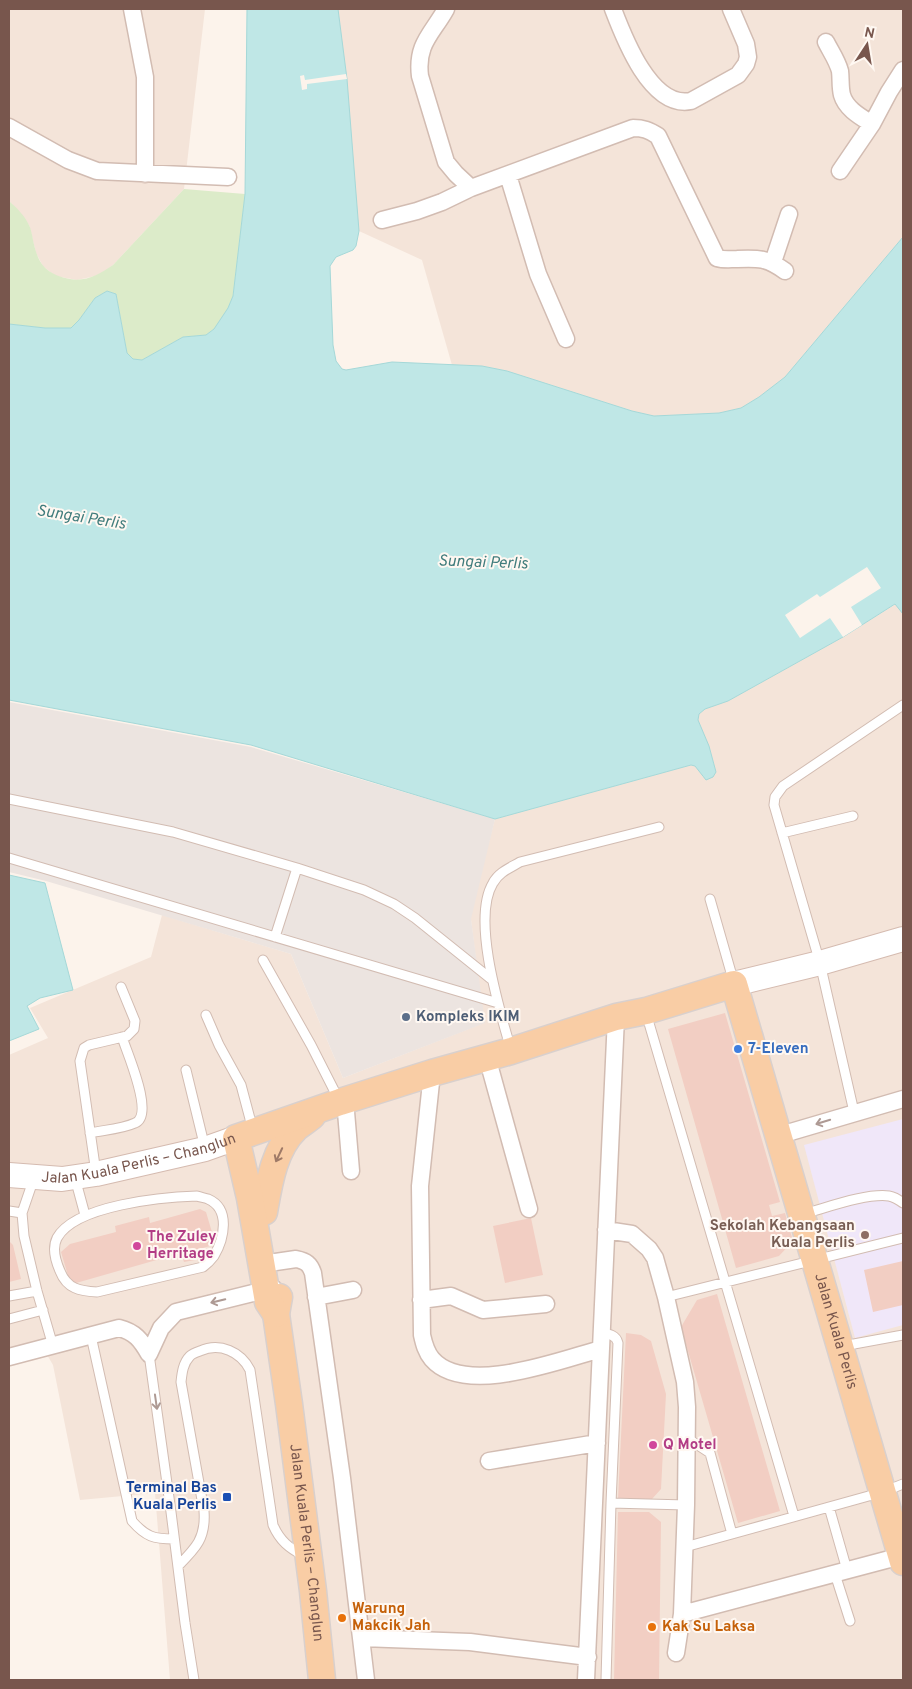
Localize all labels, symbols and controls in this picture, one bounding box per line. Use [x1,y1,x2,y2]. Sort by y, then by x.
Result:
north arrow [842,20,892,70]
text: N [863,24,876,43]
water label: Sungai Perlis [35,501,128,535]
water label: Sungai Perlis [438,551,529,575]
place label: Kompleks IKIM [416,1008,520,1027]
marker: Kompleks IKIM [400,1011,412,1023]
place label: 7-Eleven [748,1040,809,1059]
marker: 7-Eleven [732,1043,744,1055]
one-way arrow [815,1117,831,1127]
street label: Jalan Kuala Perlis – Changlun [41,1129,239,1189]
one-way arrow [274,1147,283,1162]
place label: Sekolah Kebangsaan Kuala Perlis [710,1217,855,1253]
place label: The Zuley Herritage [147,1228,217,1264]
marker: Sekolah Kebangsaan Kuala Perlis [859,1229,871,1241]
marker: The Zuley Herritage [131,1240,143,1252]
street label: Jalan Kuala Perlis [810,1271,862,1392]
one-way arrow [211,1297,227,1306]
one-way arrow [151,1394,161,1410]
place label: Q Motel [663,1436,717,1455]
marker: Q Motel [647,1439,659,1451]
street label: Jalan Kuala Perlis – Changlun [285,1443,328,1643]
place label: Terminal Bas Kuala Perlis [126,1479,217,1515]
marker: Terminal Bas Kuala Perlis [221,1491,233,1503]
place label: Warung Makcik Jah [352,1600,431,1636]
marker: Warung Makcik Jah [336,1612,348,1624]
place label: Kak Su Laksa [662,1618,755,1637]
marker: Kak Su Laksa [646,1621,658,1633]

